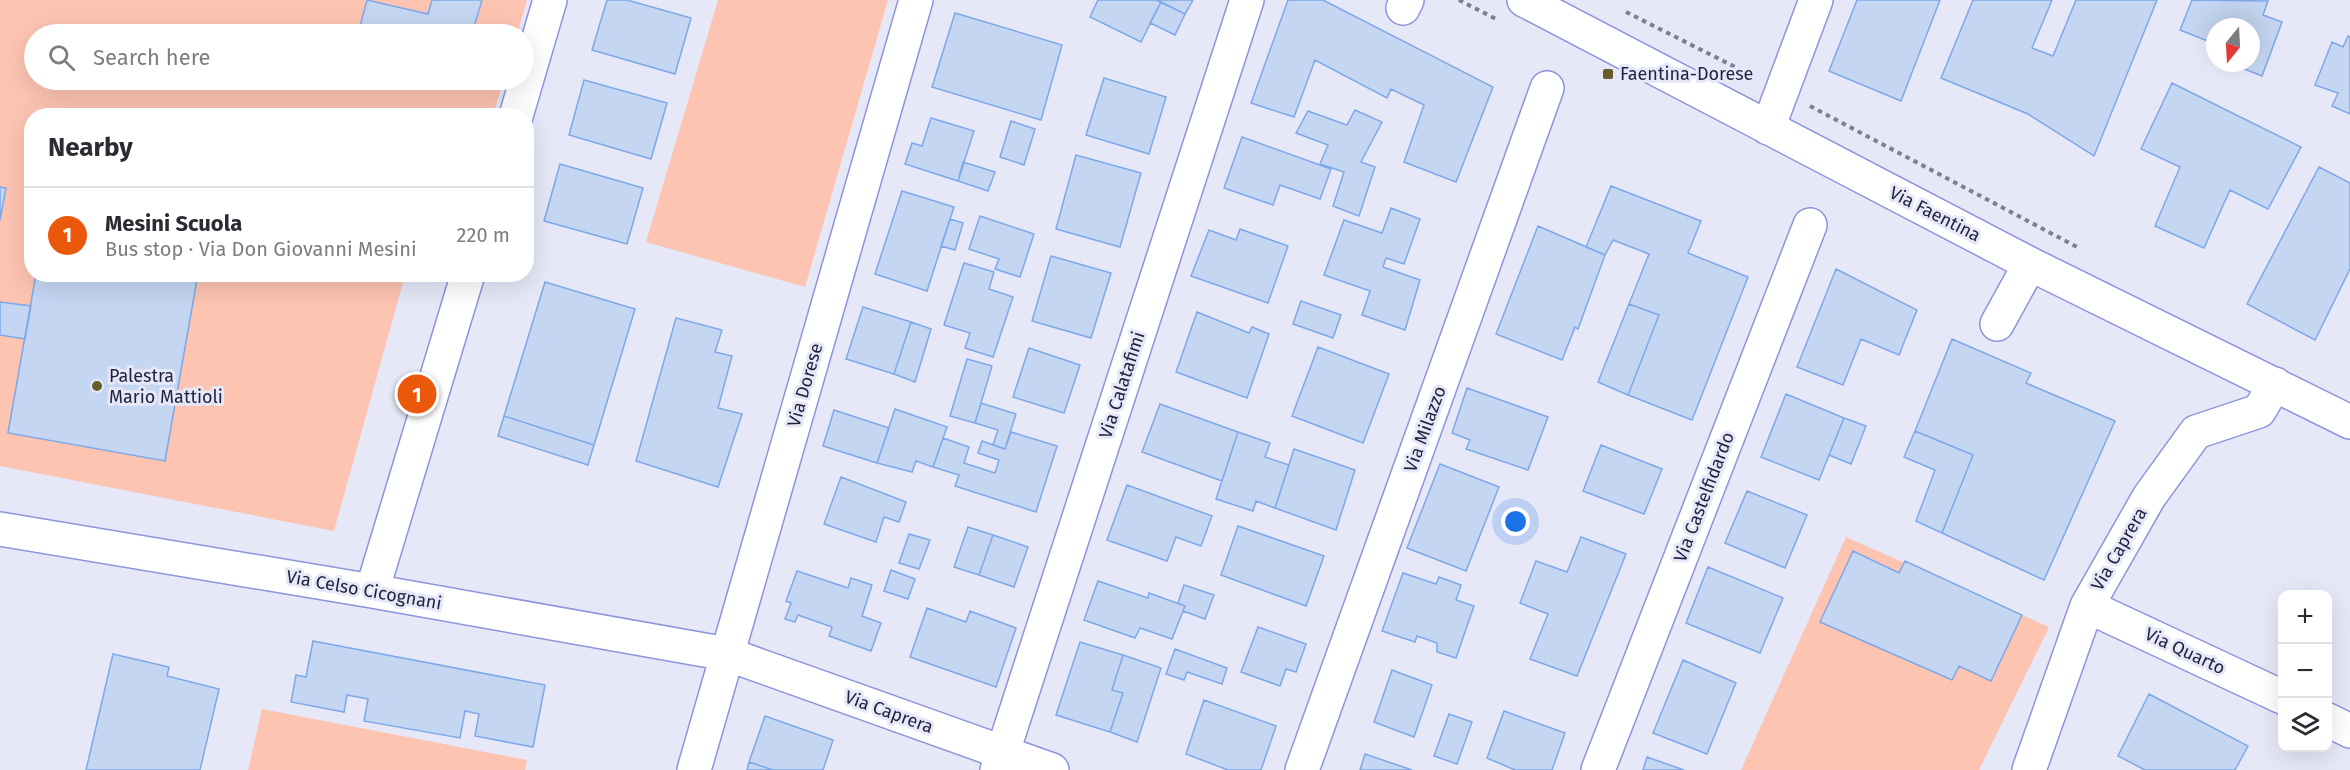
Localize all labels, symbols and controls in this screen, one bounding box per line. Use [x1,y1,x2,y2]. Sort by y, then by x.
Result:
north arrow [2206,18,2260,72]
search box [24,24,534,90]
icon: search [45,41,78,74]
text: Search here [93,44,211,71]
place label: Faentina-Dorese [1620,63,1753,85]
marker: Faentina-Dorese [1601,67,1615,81]
text: Nearby [48,132,133,163]
street label: Via Faentina [1886,182,1984,246]
text: Mesini Scuola [105,210,242,237]
text: 1 [63,223,72,247]
text: 220 m [457,223,510,247]
text: Bus stop · Via Don Giovanni Mesini [105,237,417,261]
street label: Via Calatafimi [1094,329,1150,441]
street label: Via Dorese [783,341,827,429]
place label: Palestra Mario Mattioli [109,365,223,408]
pin: 1 [398,372,436,416]
marker: Palestra Mario Mattioli [90,379,104,393]
street label: Via Milazzo [1399,383,1451,475]
street label: Via Castelfidardo [1669,429,1739,565]
street label: Via Caprera [2086,504,2152,594]
your location [1501,507,1530,536]
street label: Via Celso Cicognani [285,566,443,614]
map controls [2278,590,2332,752]
button: + [2278,590,2332,644]
street label: Via Quarto [2141,623,2229,679]
button: − [2278,644,2332,698]
street label: Via Caprera [842,686,936,738]
button: layers [2278,698,2332,752]

